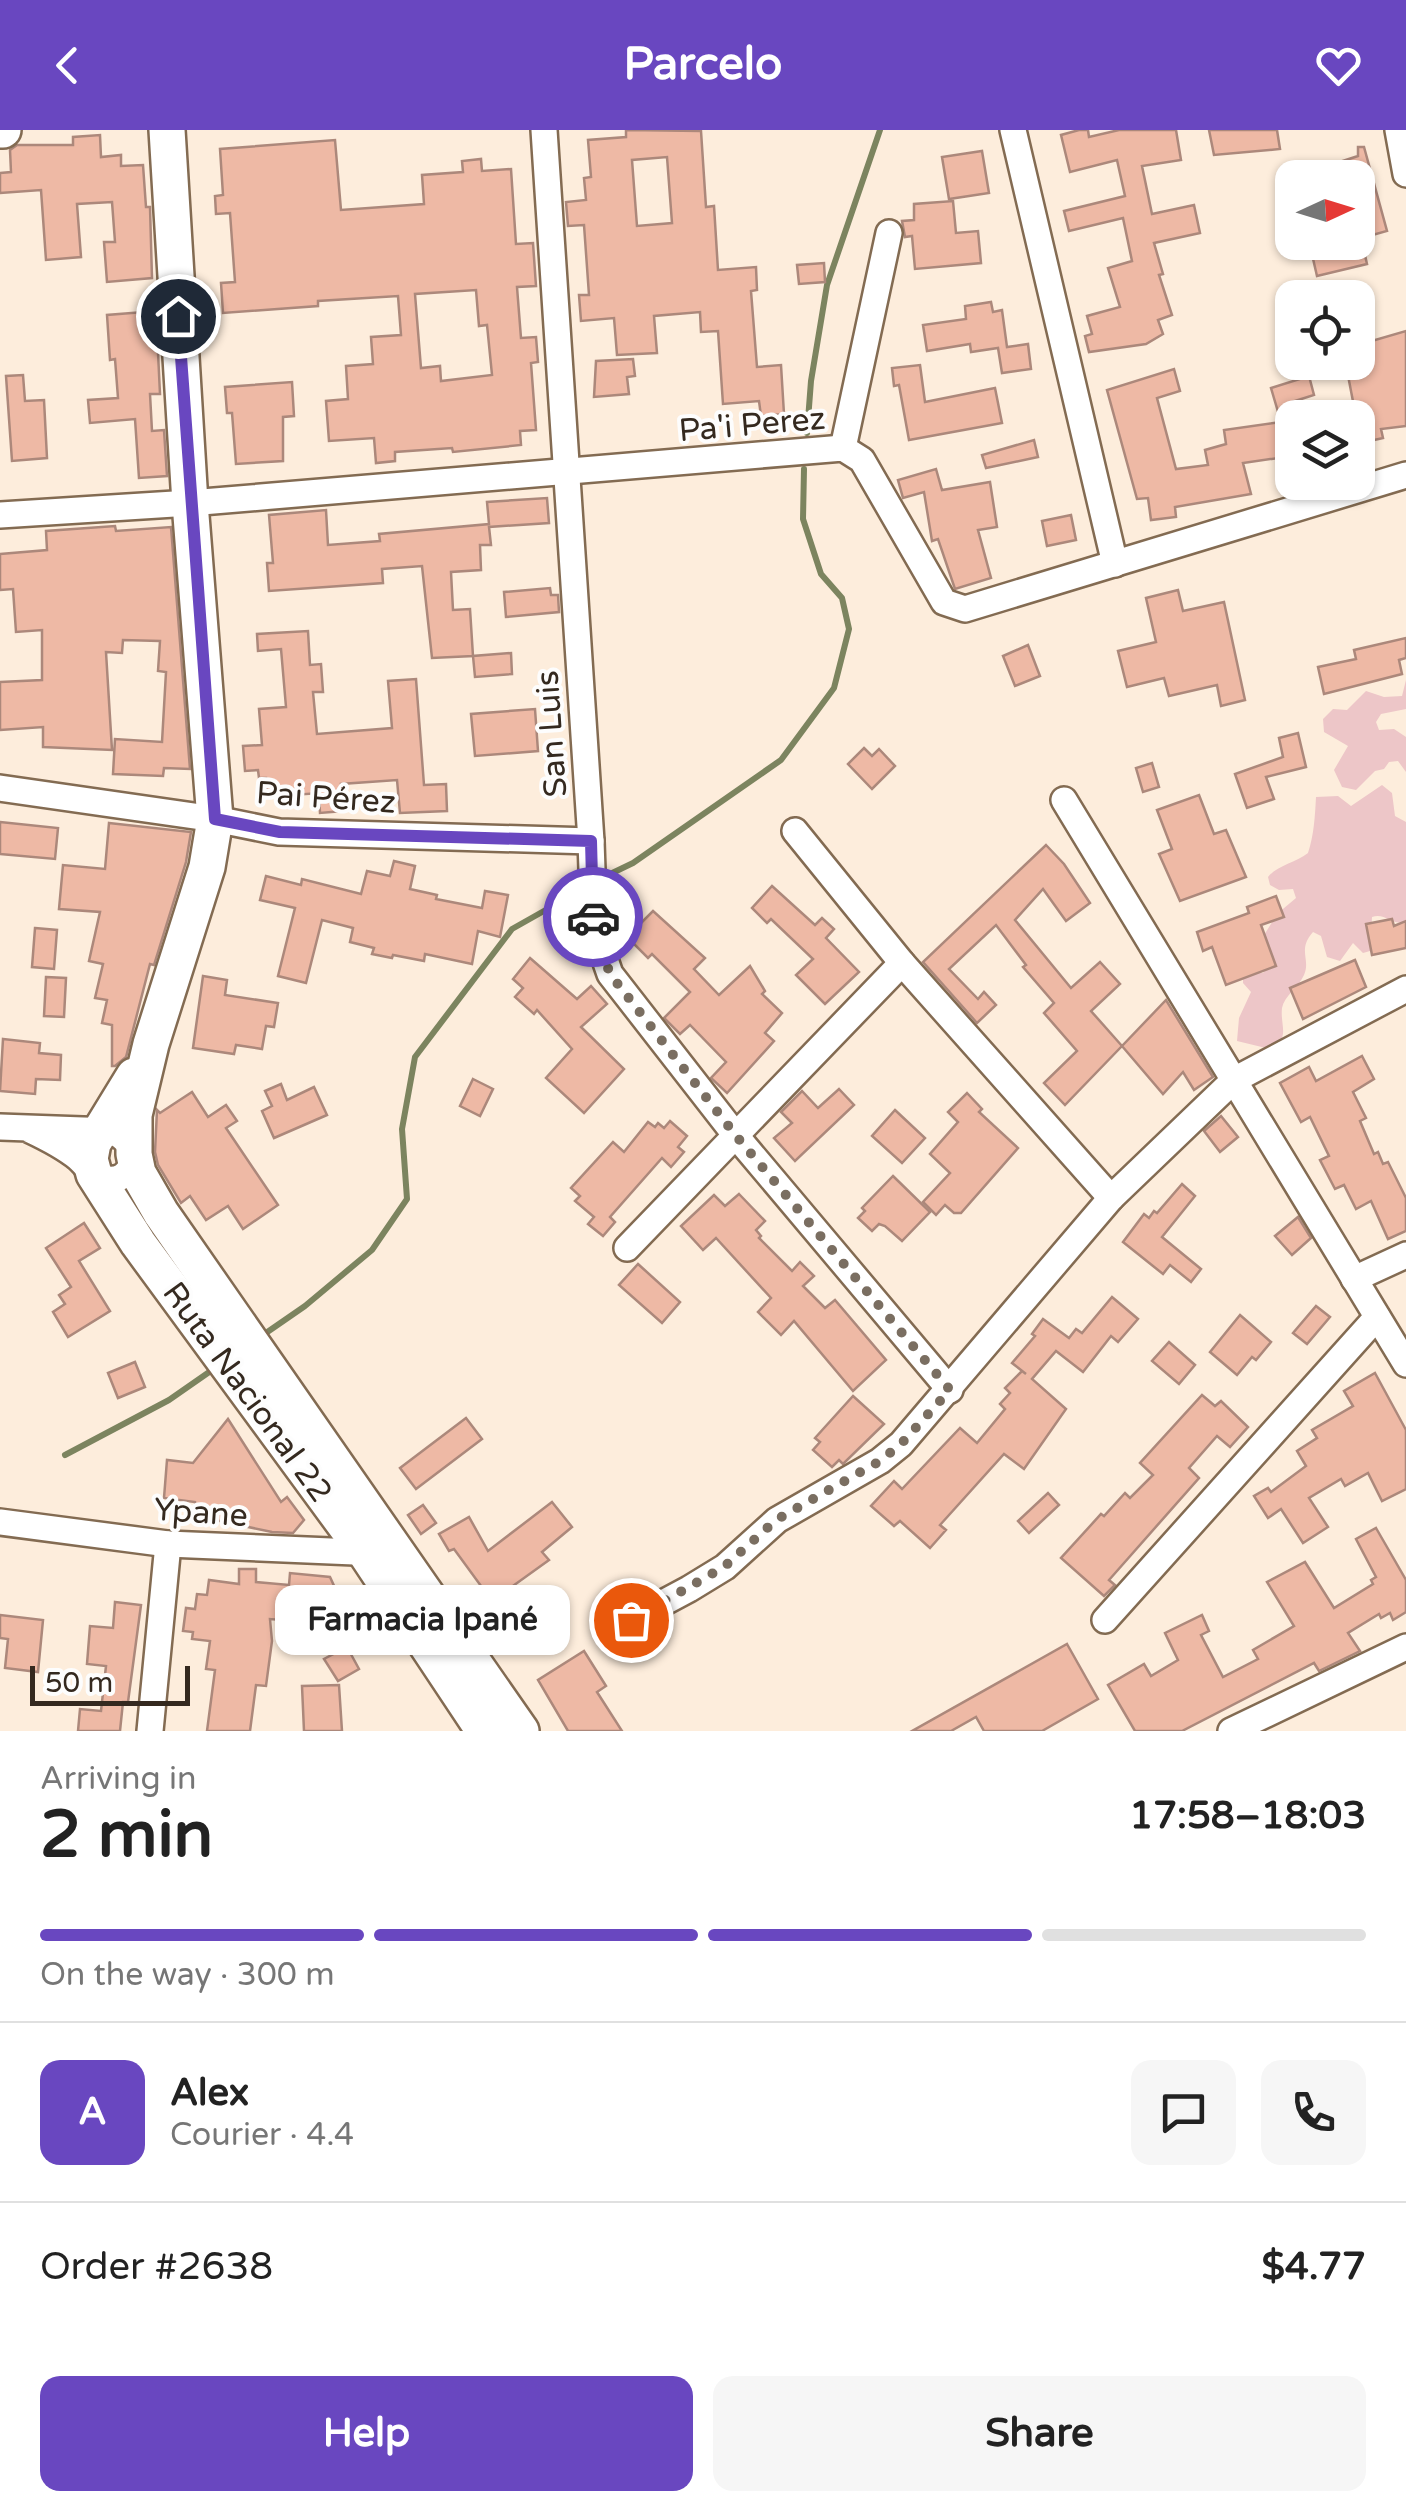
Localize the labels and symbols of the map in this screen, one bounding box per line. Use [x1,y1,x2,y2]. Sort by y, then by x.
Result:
north arrow [1275,160,1375,260]
pin [136,274,221,359]
street label: Pa'i Perez [677,400,827,450]
street label: San Luis [529,669,575,798]
street label: Pai Pérez [255,774,397,822]
courier [543,867,643,967]
street label: Ruta Nacional 22 [155,1275,340,1510]
street label: Ypane [153,1491,249,1535]
pin [589,1578,674,1663]
callout: Farmacia Ipané [276,1585,571,1655]
scale bar [30,1661,190,1706]

